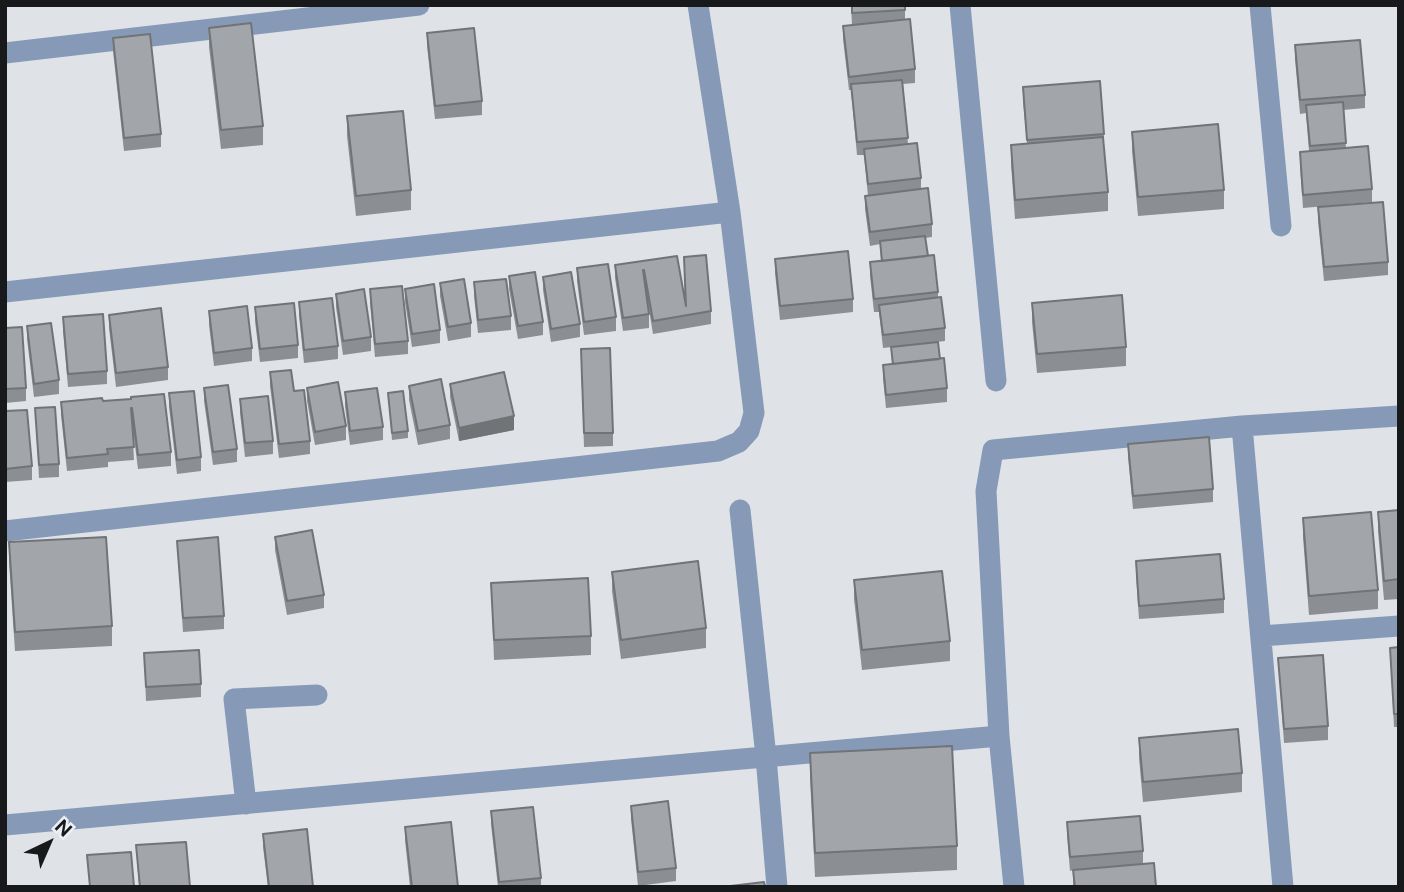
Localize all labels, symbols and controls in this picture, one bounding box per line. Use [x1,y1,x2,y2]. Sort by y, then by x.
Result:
north arrow [14,808,84,878]
text: N [51,815,77,841]

